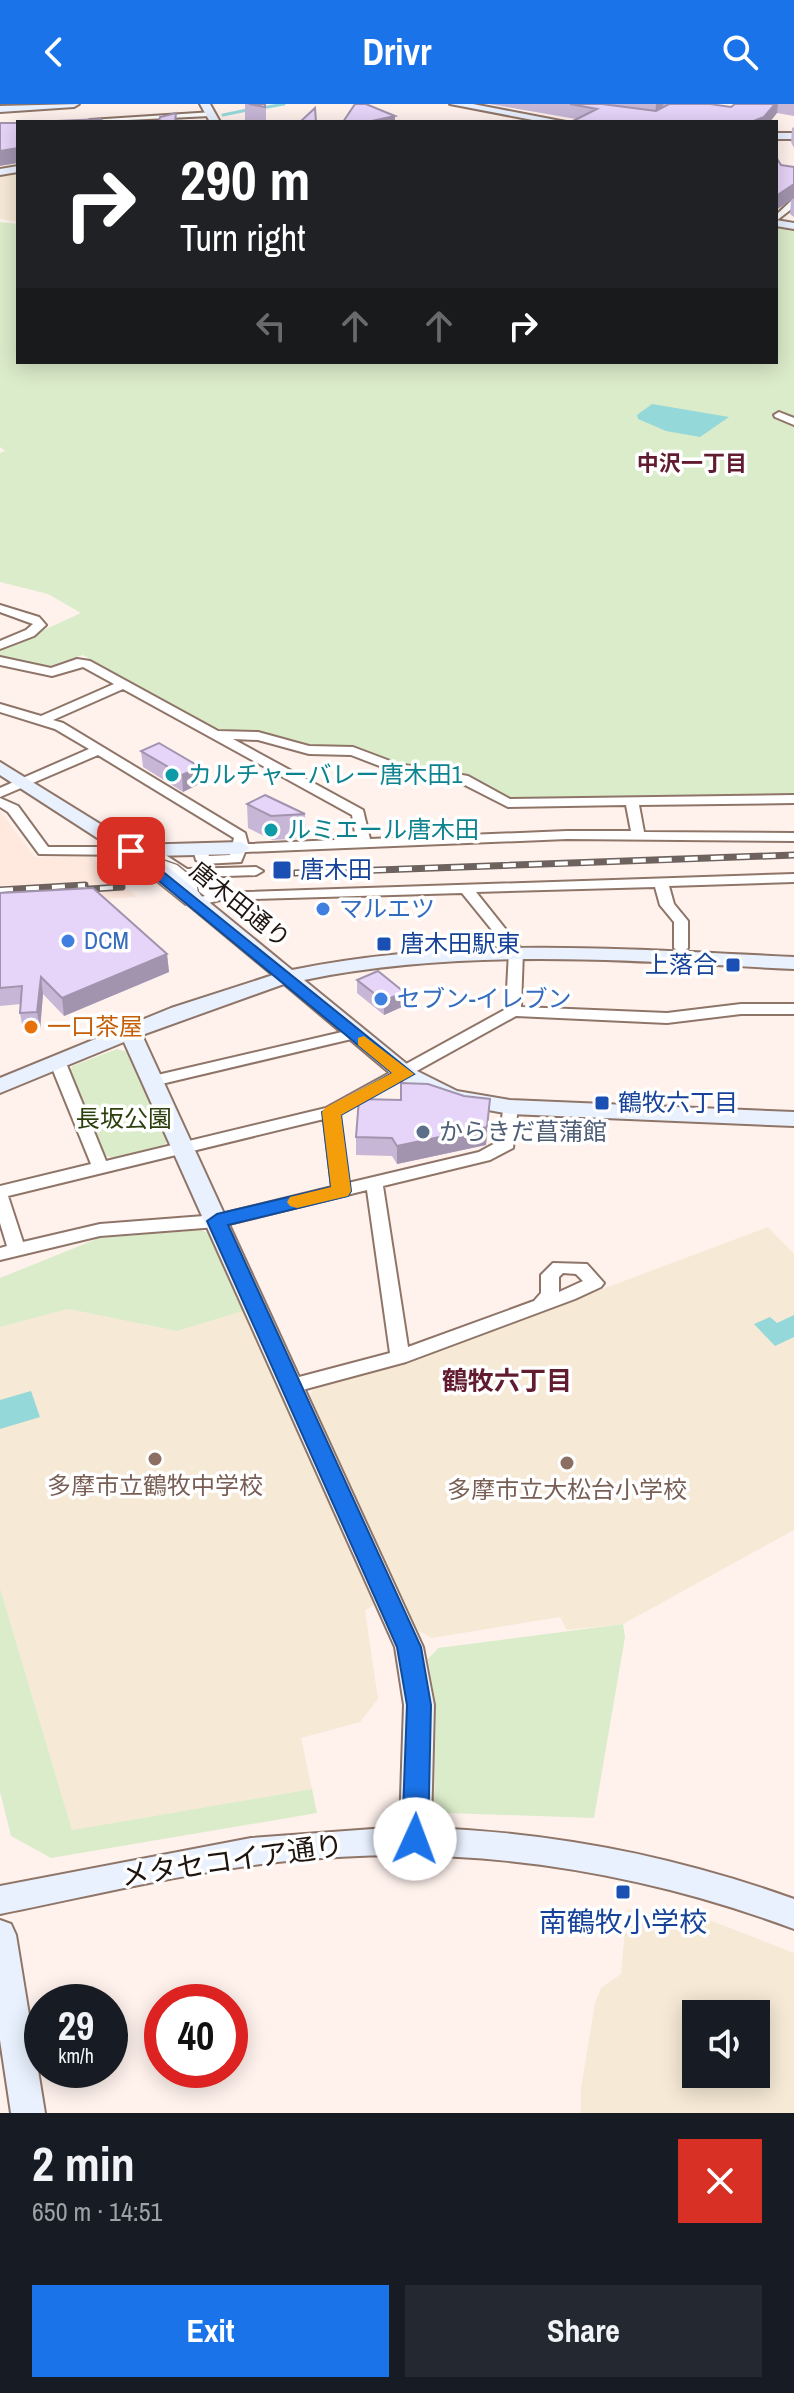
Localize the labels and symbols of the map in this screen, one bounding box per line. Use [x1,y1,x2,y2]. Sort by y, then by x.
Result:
district label: 中沢一丁目 [637,448,747,478]
place label: カルチャーバレー唐木田1 [188,758,463,790]
marker: カルチャーバレー唐木田1 [163,766,181,784]
place label: ルミエール唐木田 [287,813,479,845]
pin [97,817,165,885]
marker: ルミエール唐木田 [262,821,280,839]
place label: 唐木田 [300,853,372,885]
street label: 唐木田通り [184,854,297,954]
marker: 唐木田 [271,859,293,881]
place label: マルエツ [339,892,435,924]
marker: マルエツ [314,900,332,918]
place label: DCM [84,924,129,956]
place label: 唐木田駅東 [400,927,520,959]
marker: DCM [59,932,77,950]
marker: 唐木田駅東 [375,935,393,953]
place label: 上落合 [645,948,717,980]
marker: 上落合 [724,956,742,974]
place label: セブン-イレブン [397,982,572,1014]
marker: セブン-イレブン [372,990,390,1008]
place label: 一口茶屋 [47,1010,143,1042]
marker: 一口茶屋 [22,1018,40,1036]
place label: 鶴牧六丁目 [618,1086,738,1118]
marker: 鶴牧六丁目 [593,1094,611,1112]
park label: 長坂公園 [76,1102,172,1134]
place label: からきだ菖蒲館 [439,1115,607,1147]
marker: からきだ菖蒲館 [414,1123,432,1141]
district label: 鶴牧六丁目 [442,1363,572,1398]
marker: 多摩市立鶴牧中学校 [146,1450,164,1468]
marker: 多摩市立大松台小学校 [558,1454,576,1472]
place label: 多摩市立鶴牧中学校 [47,1469,263,1501]
place label: 多摩市立大松台小学校 [447,1473,687,1505]
position arrow [373,1797,457,1881]
street label: メタセコイア通り [118,1826,346,1894]
marker: 南鶴牧小学校 [614,1883,632,1901]
place label: 南鶴牧小学校 [539,1903,707,1941]
speed limit sign: 40 [144,1984,248,2088]

